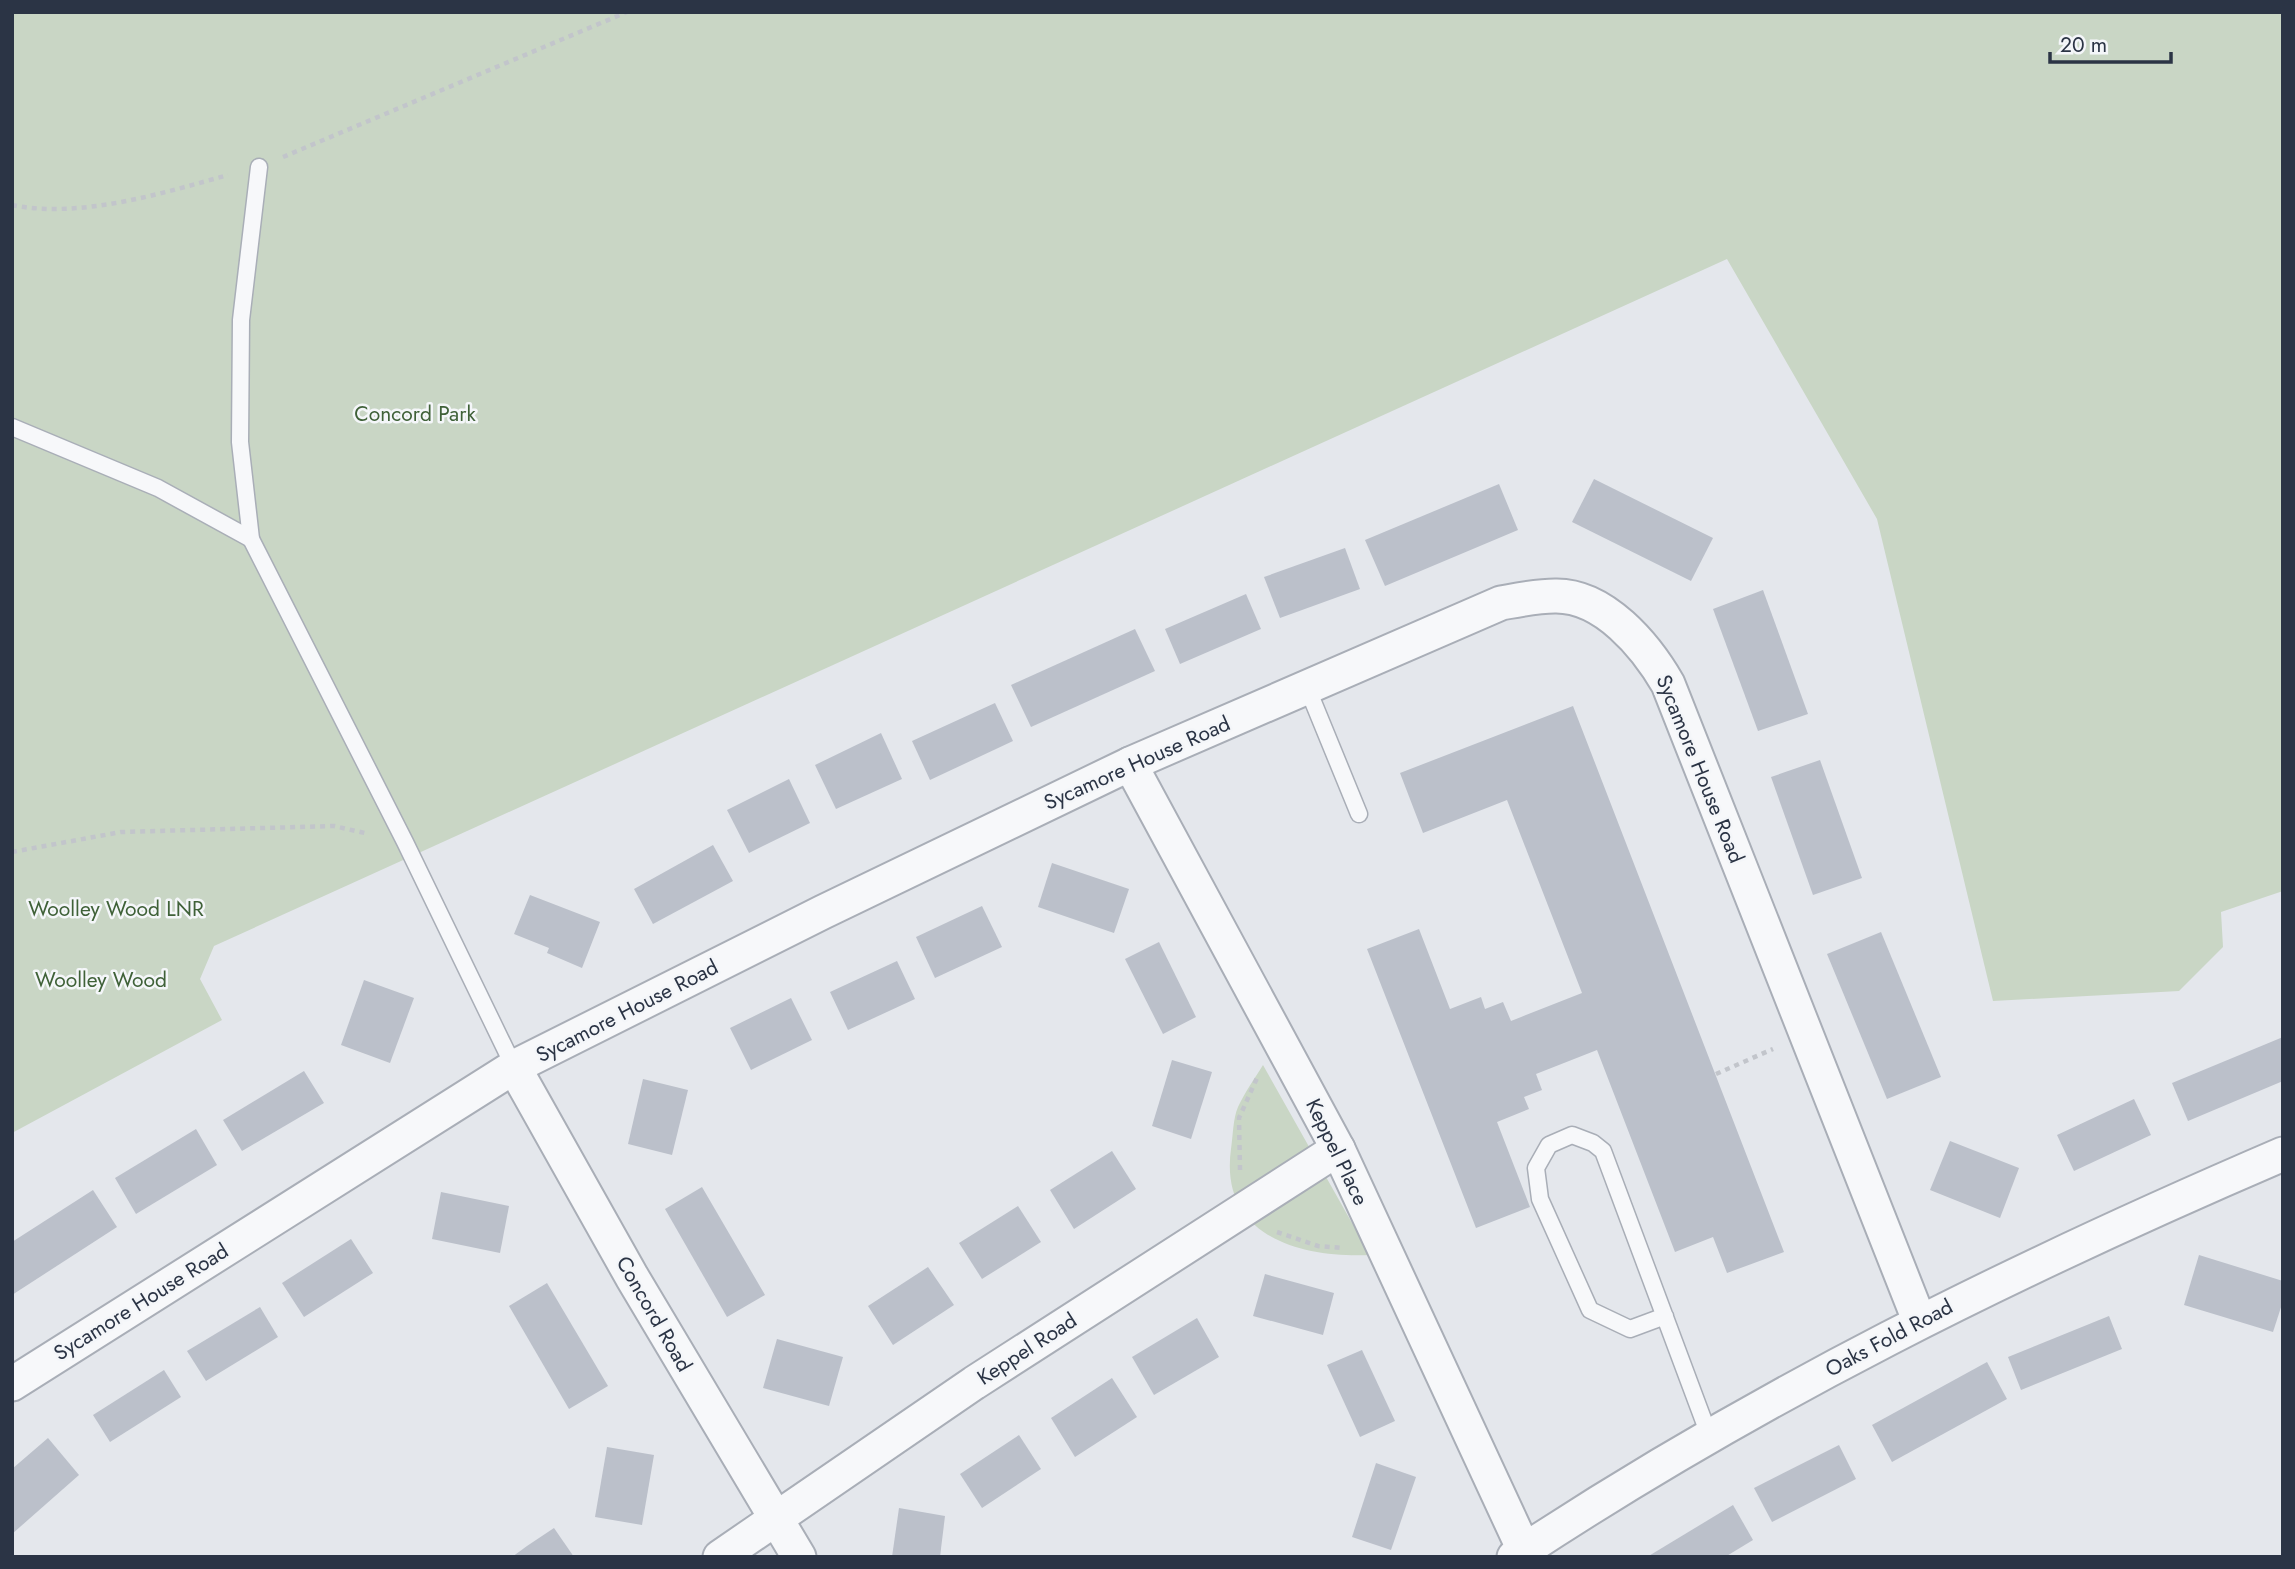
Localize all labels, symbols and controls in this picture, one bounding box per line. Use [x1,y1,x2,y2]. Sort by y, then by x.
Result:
scale bar [2050,21,2171,65]
text: 20 m [2060,30,2107,60]
park label: Concord Park [354,399,476,429]
street label: Sycamore House Road [1648,670,1752,868]
street label: Sycamore House Road [1039,708,1235,818]
park label: Woolley Wood LNR [28,894,204,924]
street label: Sycamore House Road [531,952,723,1070]
park label: Woolley Wood [35,965,167,995]
street label: Keppel Place [1298,1094,1376,1211]
street label: Sycamore House Road [48,1236,234,1368]
street label: Concord Road [609,1251,699,1377]
street label: Oaks Fold Road [1820,1292,1958,1384]
street label: Keppel Road [971,1306,1083,1392]

